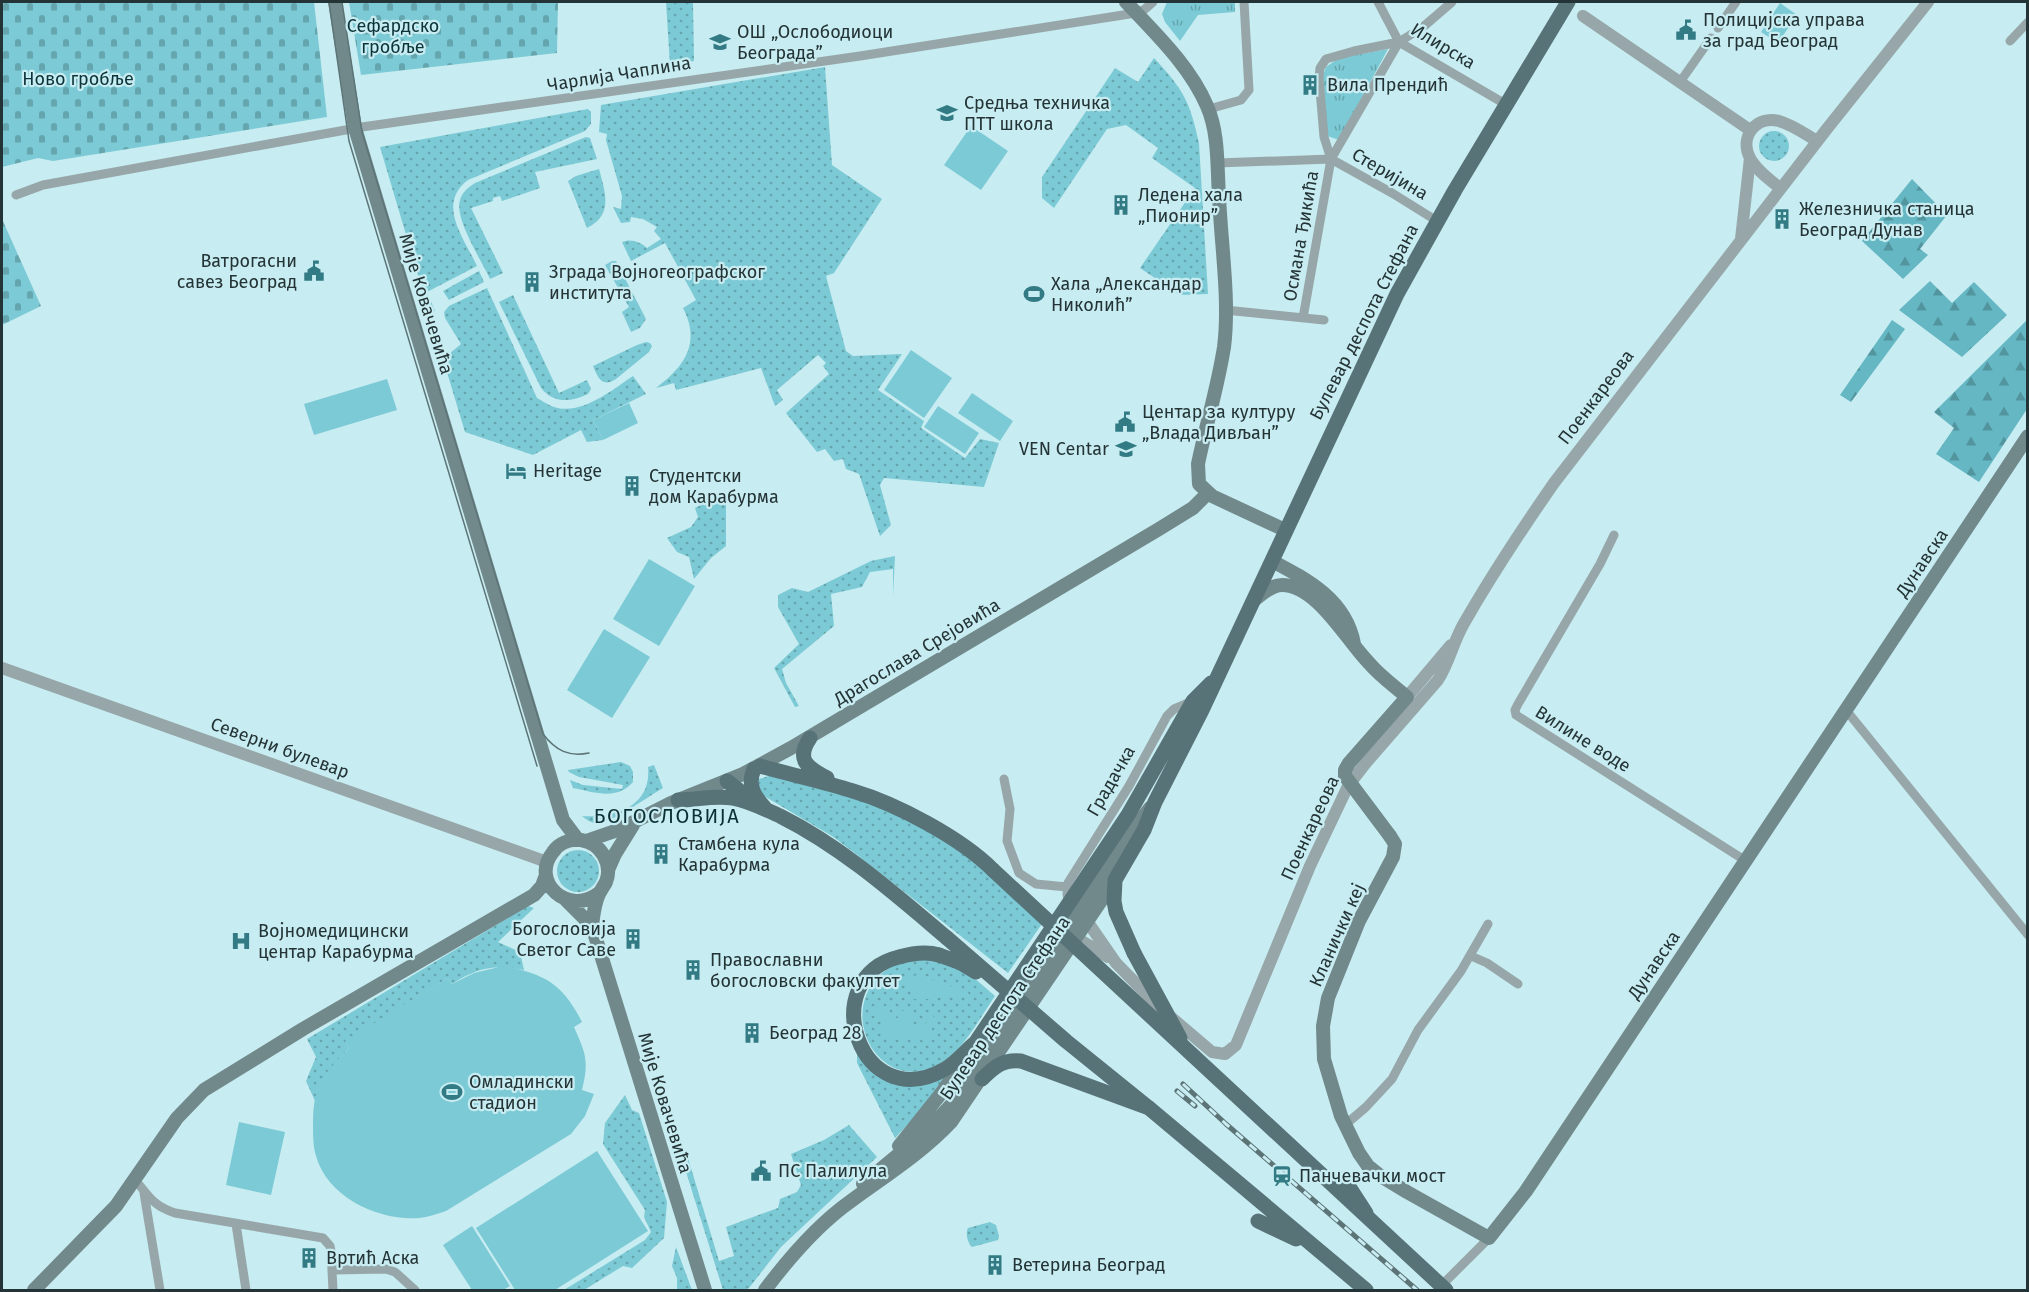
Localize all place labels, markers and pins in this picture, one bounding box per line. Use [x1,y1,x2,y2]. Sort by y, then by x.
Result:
place label: Полицијска управа за град Београд [1703,9,1865,52]
public building icon: Полицијска управа за град Београд [1674,18,1698,42]
place label: ОШ „Ослободиоци Београда” [737,21,893,64]
school or university icon: ОШ „Ослободиоци Београда” [708,30,732,54]
building icon: Вила Прендић [1298,73,1322,97]
place label: Вила Прендић [1327,74,1449,96]
place label: Средња техничка ПТТ школа [964,92,1110,135]
school or university icon: Средња техничка ПТТ школа [935,101,959,125]
place label: Ледена хала „Пионир” [1138,184,1243,227]
building icon: Ледена хала „Пионир” [1109,193,1133,217]
place label: Железничка станица Београд Дунав [1799,198,1975,241]
building icon: Железничка станица Београд Дунав [1770,207,1794,231]
place label: Ватрогасни савез Београд [177,250,297,293]
public building icon: Ватрогасни савез Београд [302,259,326,283]
place label: Зграда Војногеографског института [549,261,765,304]
building icon: Зграда Војногеографског института [520,270,544,294]
place label: Хала „Александар Николић” [1051,273,1202,316]
sports icon: Хала „Александар Николић” [1022,282,1046,306]
place label: Центар за културу „Влада Дивљан” [1142,401,1295,444]
public building icon: Центар за културу „Влада Дивљан” [1113,410,1137,434]
school or university icon: VEN Centar [1114,437,1138,461]
place label: VEN Centar [1019,438,1109,460]
hotel icon: Heritage [504,459,528,483]
place label: Heritage [533,460,602,482]
place label: Студентски дом Карабурма [649,465,779,508]
building icon: Студентски дом Карабурма [620,474,644,498]
place label: Стамбена кула Карабурма [678,833,800,876]
building icon: Стамбена кула Карабурма [649,842,673,866]
place label: Богословија Светог Саве [512,918,616,961]
place label: Војномедицински центар Карабурма [258,920,414,963]
building icon: Богословија Светог Саве [621,927,645,951]
hospital icon: Војномедицински центар Карабурма [229,929,253,953]
place label: Православни богословски факултет [710,949,900,992]
building icon: Православни богословски факултет [681,958,705,982]
building icon: Београд 28 [740,1021,764,1045]
place label: Београд 28 [769,1022,861,1044]
place label: Омладински стадион [469,1071,574,1114]
sports icon: Омладински стадион [440,1080,464,1104]
public building icon: ПС Палилула [749,1159,773,1183]
place label: ПС Палилула [778,1160,887,1182]
station icon: Панчевачки мост [1270,1164,1294,1188]
place label: Панчевачки мост [1299,1165,1446,1187]
building icon: Вртић Аска [297,1246,321,1270]
place label: Вртић Аска [326,1247,419,1269]
building icon: Ветерина Београд [983,1253,1007,1277]
place label: Ветерина Београд [1012,1254,1165,1276]

